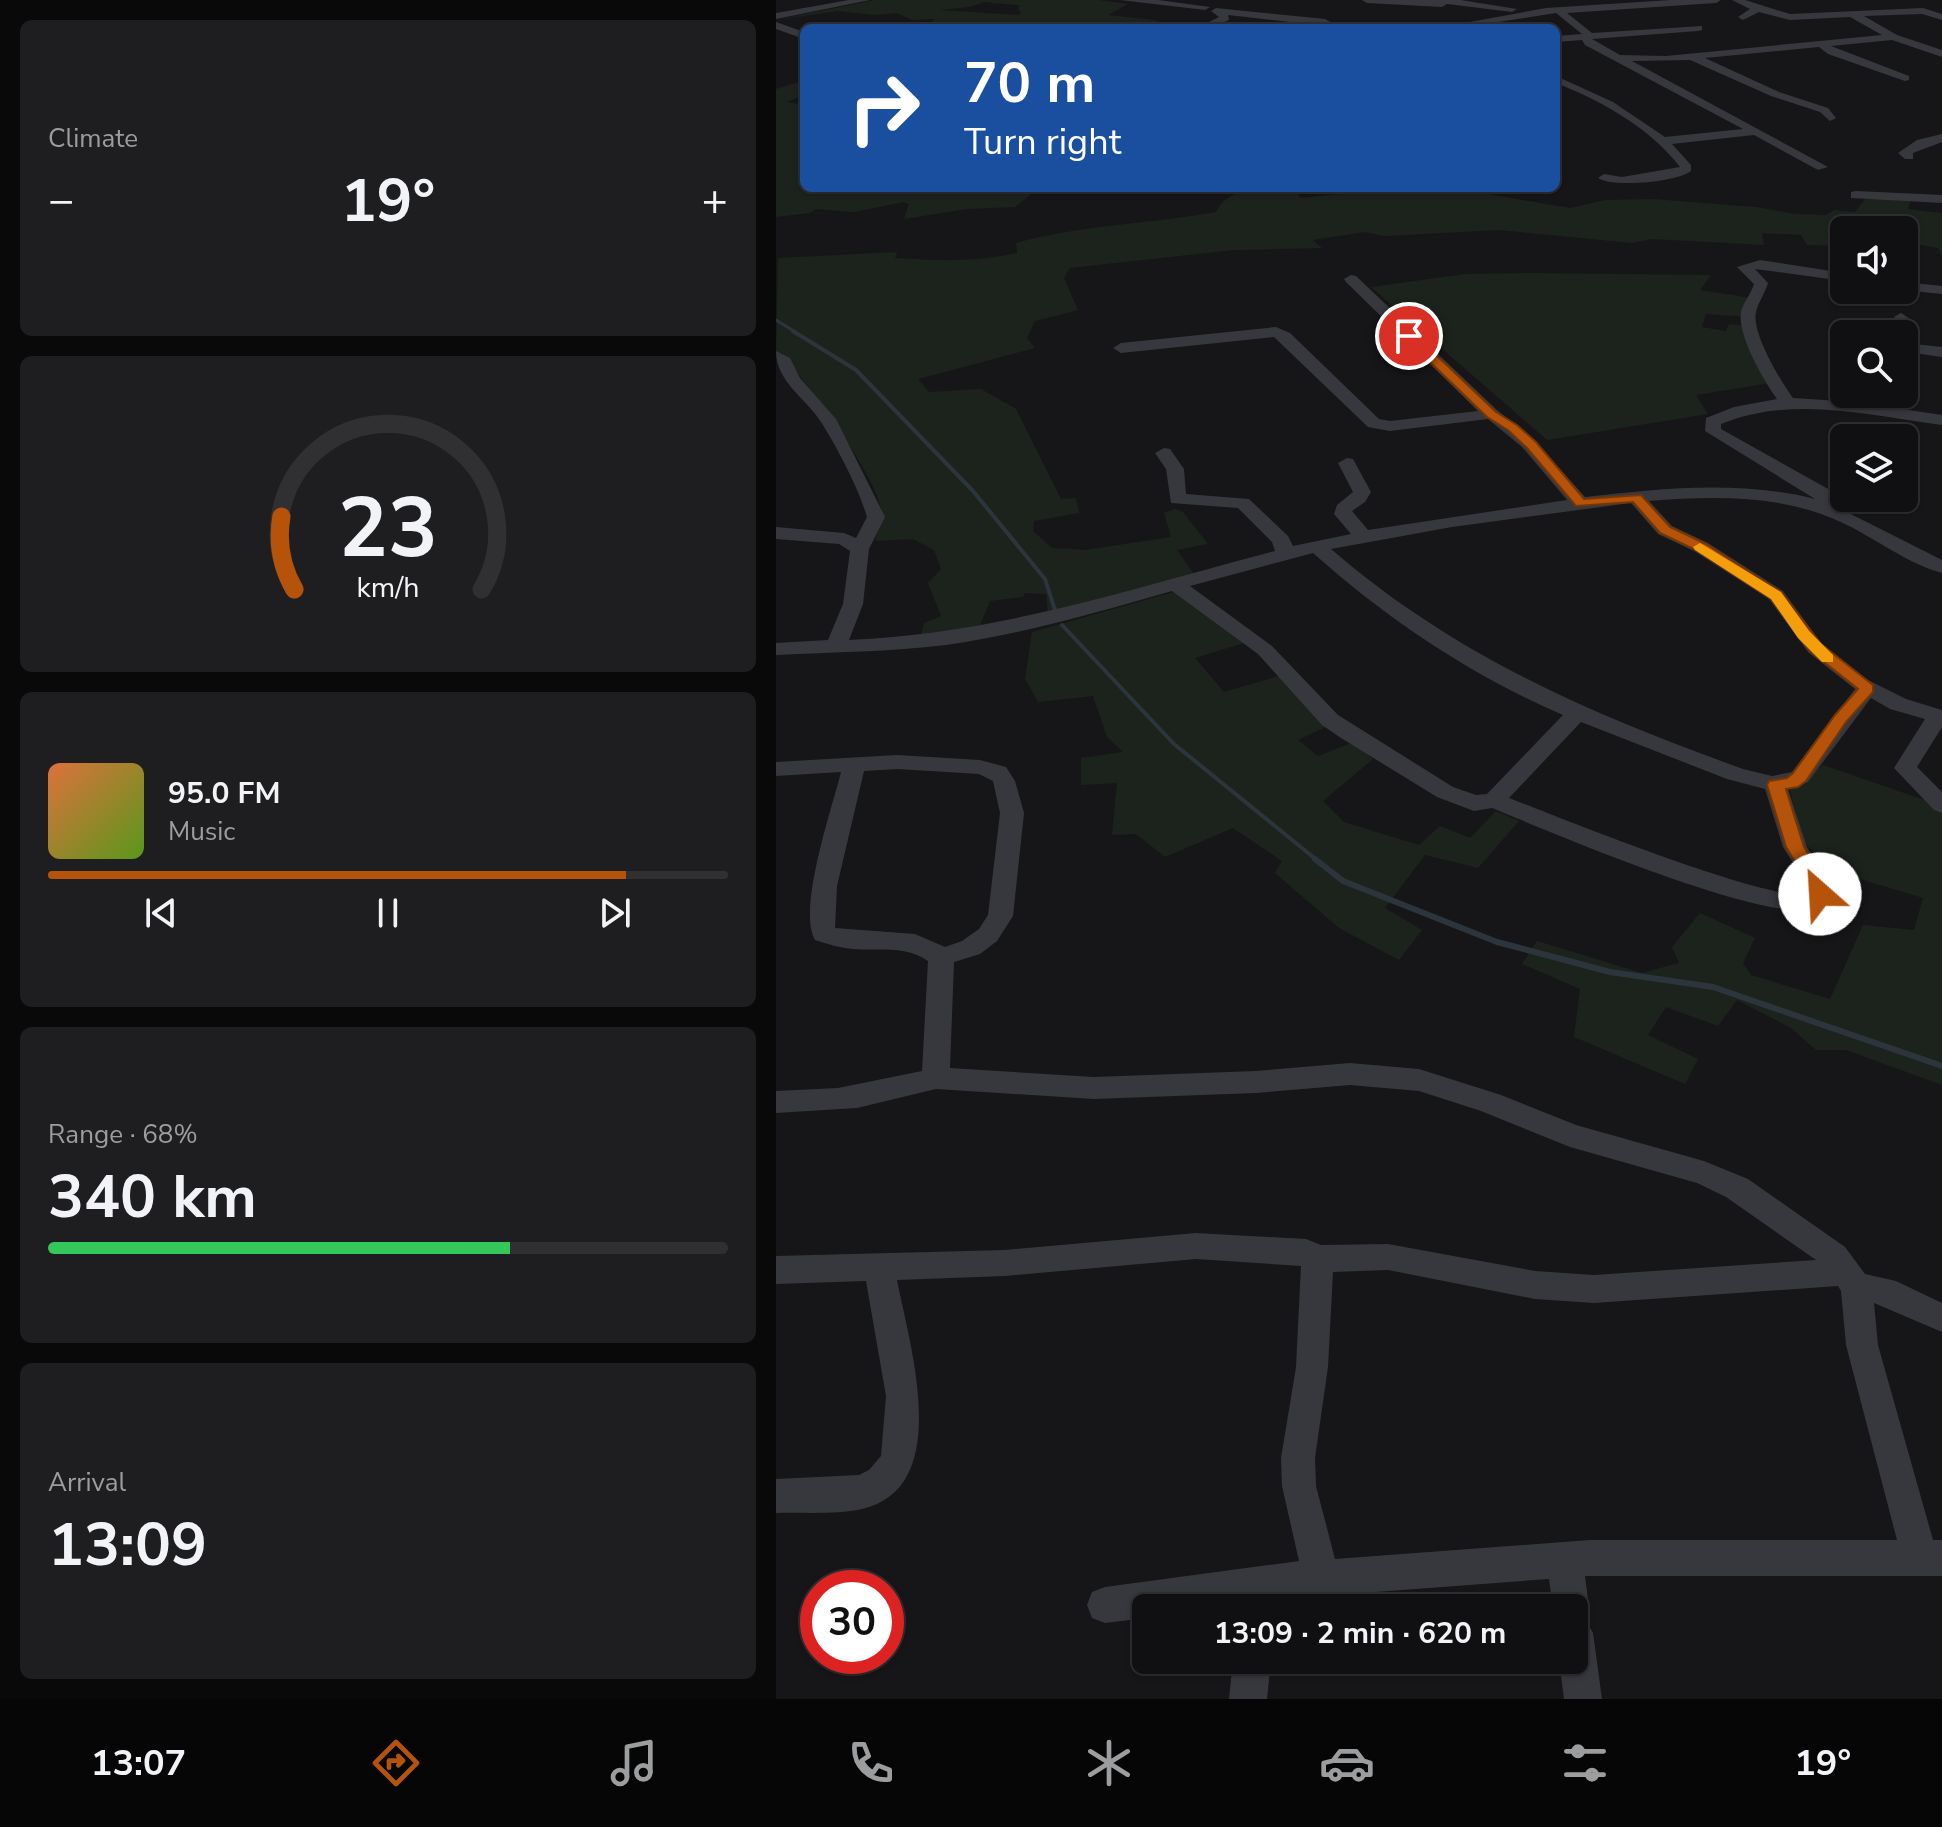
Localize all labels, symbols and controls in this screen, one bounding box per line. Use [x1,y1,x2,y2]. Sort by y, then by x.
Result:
text: 70 m [964,45,1095,122]
icon: right [832,56,936,160]
text: Turn right [964,118,1121,167]
text: Climate [48,121,138,156]
text: 19° [341,160,435,242]
text: − [48,171,74,231]
text: + [702,171,728,231]
map controls [1830,216,1918,512]
button: sound [1830,216,1918,304]
pin [1375,302,1443,370]
icon: arrive [1387,314,1431,358]
button: search [1830,320,1918,408]
button: layers [1830,424,1918,512]
text: 23 [338,471,438,584]
text: km/h [357,568,419,607]
text: 95.0 FM [168,773,280,814]
text: Music [168,814,235,849]
position arrow [1778,852,1862,936]
icon: previous [139,891,183,935]
icon: pause [366,891,410,935]
icon: next [593,891,637,935]
text: Range · 68% [48,1117,198,1152]
text: 340 km [48,1156,257,1238]
text: Arrival [48,1465,126,1500]
text: 13:09 [48,1504,207,1586]
speed limit sign: 30 [800,1570,904,1674]
text: 13:09 · 2 min · 620 m [1214,1613,1506,1654]
icon: directions [368,1735,424,1791]
icon: music [606,1735,662,1791]
icon: phone [843,1735,899,1791]
icon: climate [1081,1735,1137,1791]
icon: car [1319,1735,1375,1791]
icon: filters [1557,1735,1613,1791]
text: 13:07 [91,1739,186,1788]
text: 19° [1794,1739,1851,1788]

